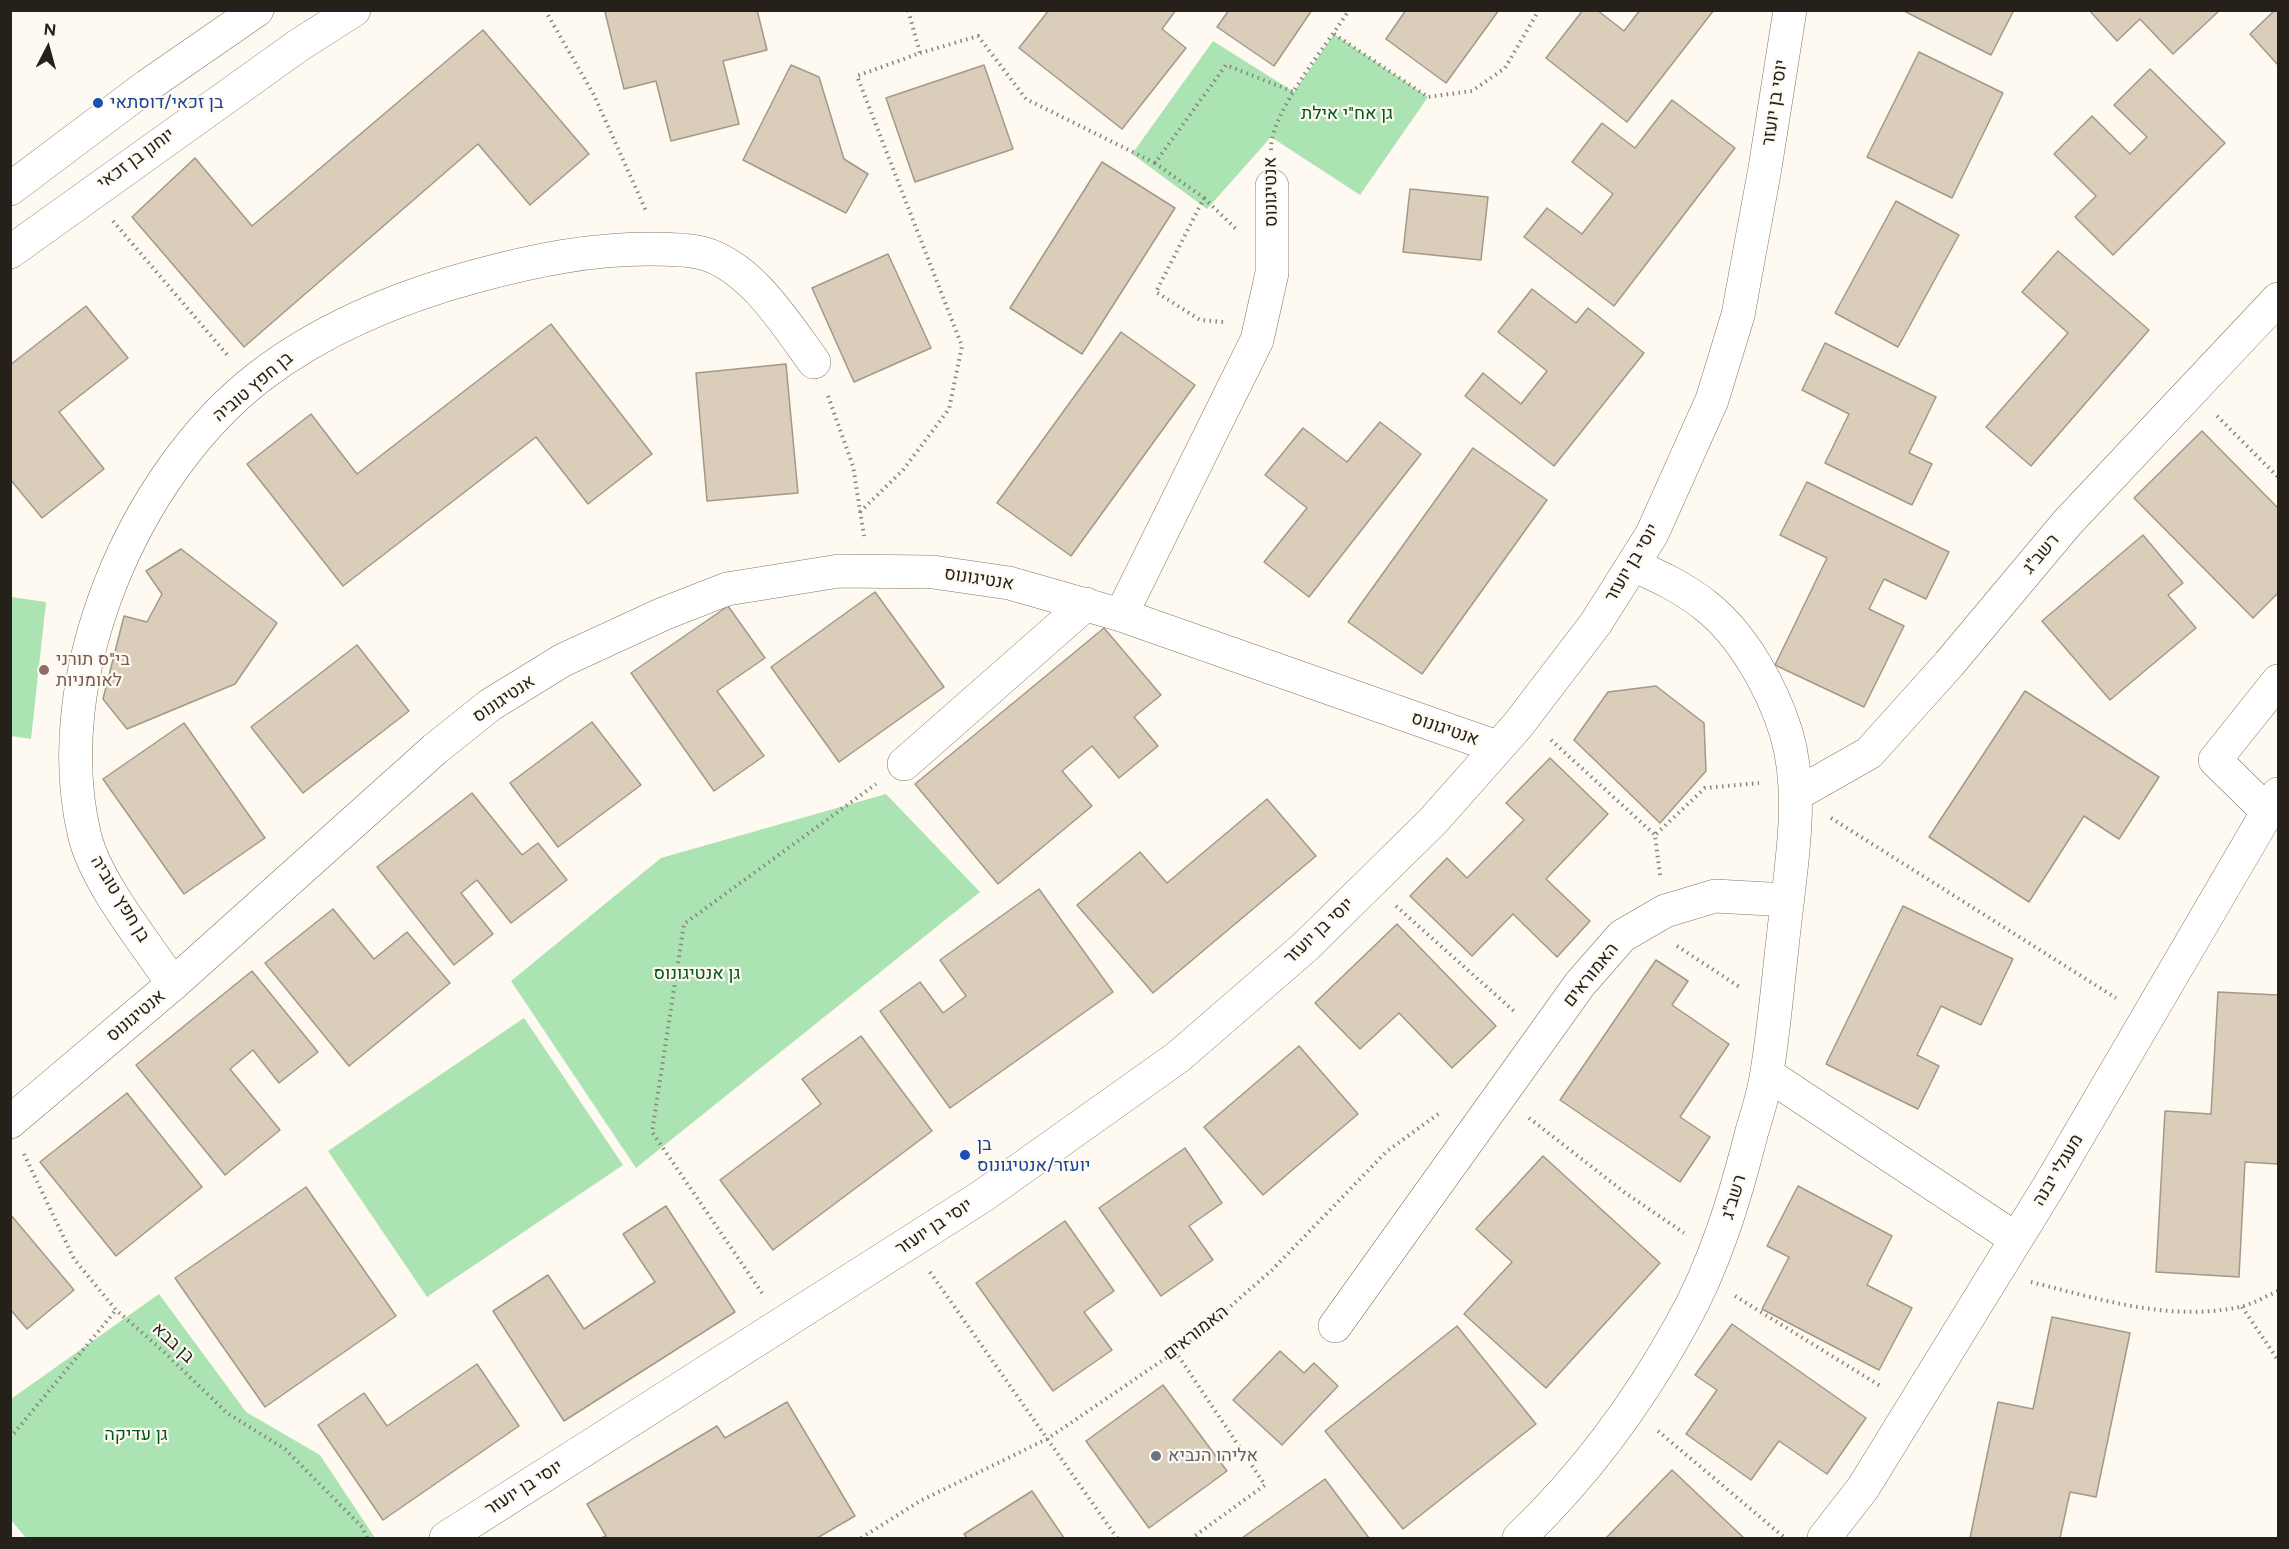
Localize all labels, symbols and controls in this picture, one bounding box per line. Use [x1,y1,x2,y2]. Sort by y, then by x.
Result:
north arrow [18,18,78,78]
text: N [43,20,57,40]
street label: יוסי בן יועזר [1757,58,1793,148]
place label: בן זכאי/דוסתאי [110,92,224,114]
marker: בן זכאי/דוסתאי [91,96,105,110]
park label: גן אח"י אילת [1301,103,1393,125]
street label: יוחנן בן זכאי [93,124,179,194]
street label: אנטיגונוס [1260,157,1282,227]
street label: בן חפץ טוביה [209,347,297,427]
street label: יוסי בן יועזר [1600,520,1664,606]
street label: רשב"ג [2018,530,2064,578]
street label: אנטיגונוס [943,563,1015,595]
place label: בי"ס תורני לאומניות [56,649,130,692]
marker: בי"ס תורני לאומניות [37,663,51,677]
street label: אנטיגונוס [469,670,539,728]
street label: אנטיגונוס [1408,707,1482,751]
street label: בן חפץ טוביה [86,852,154,946]
street label: יוסי בן יועזר [1280,893,1358,969]
street label: האמוראים [1559,939,1623,1011]
park label: גן אנטיגונוס [654,963,740,985]
street label: אנטיגונוס [102,985,170,1047]
street label: מעגלי יבנה [2028,1130,2088,1210]
place label: בן יועזר/אנטיגונוס [977,1134,1091,1176]
marker: בן יועזר/אנטיגונוס [958,1148,972,1162]
street label: רשב"ג [1717,1172,1751,1222]
street label: יוסי בן יועזר [891,1194,977,1260]
street label: האמוראים [1159,1301,1233,1365]
street label: בן בבא [147,1318,199,1368]
park label: גן עדיקה [104,1424,168,1446]
place label: אליהו הנביא [1168,1445,1258,1467]
marker: אליהו הנביא [1149,1449,1163,1463]
street label: יוסי בן יועזר [481,1456,567,1520]

